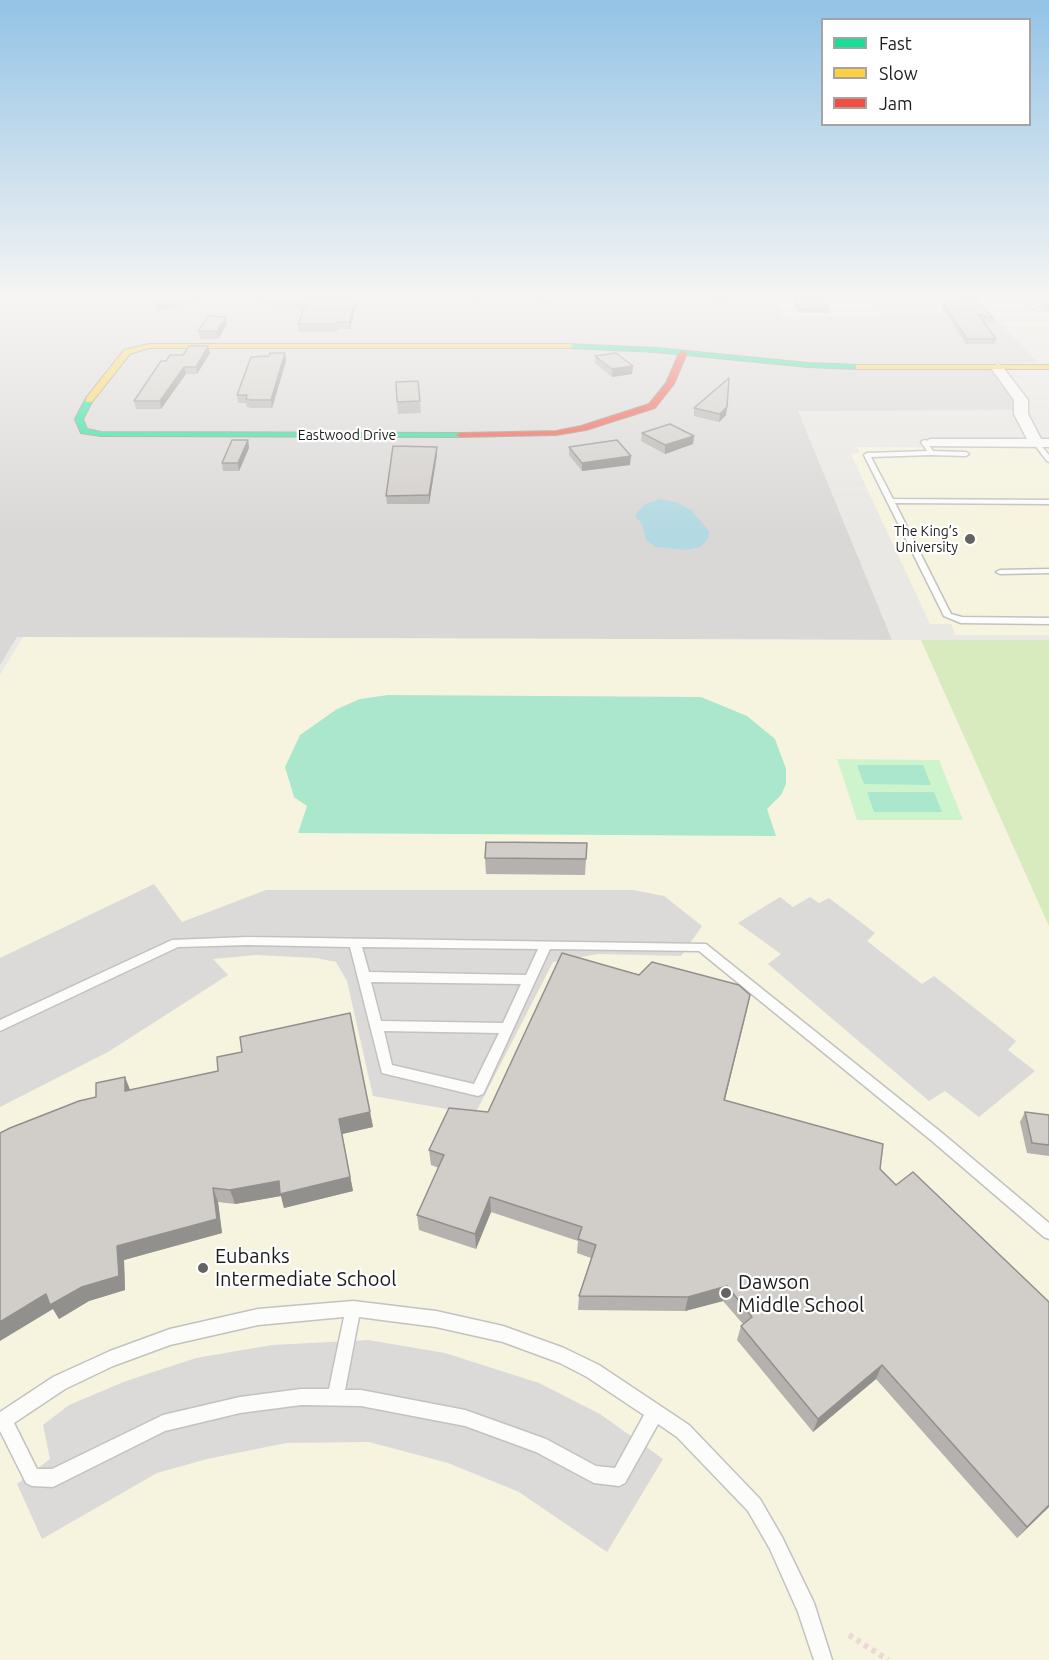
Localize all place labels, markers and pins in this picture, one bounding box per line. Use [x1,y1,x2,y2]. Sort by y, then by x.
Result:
place label: The King’s University [894,523,958,556]
marker: The King’s University [963,532,977,546]
place label: Eubanks Intermediate School [215,1244,396,1291]
marker: Eubanks Intermediate School [196,1261,210,1275]
place label: Dawson Middle School [738,1270,864,1317]
marker: Dawson Middle School [719,1286,733,1300]

